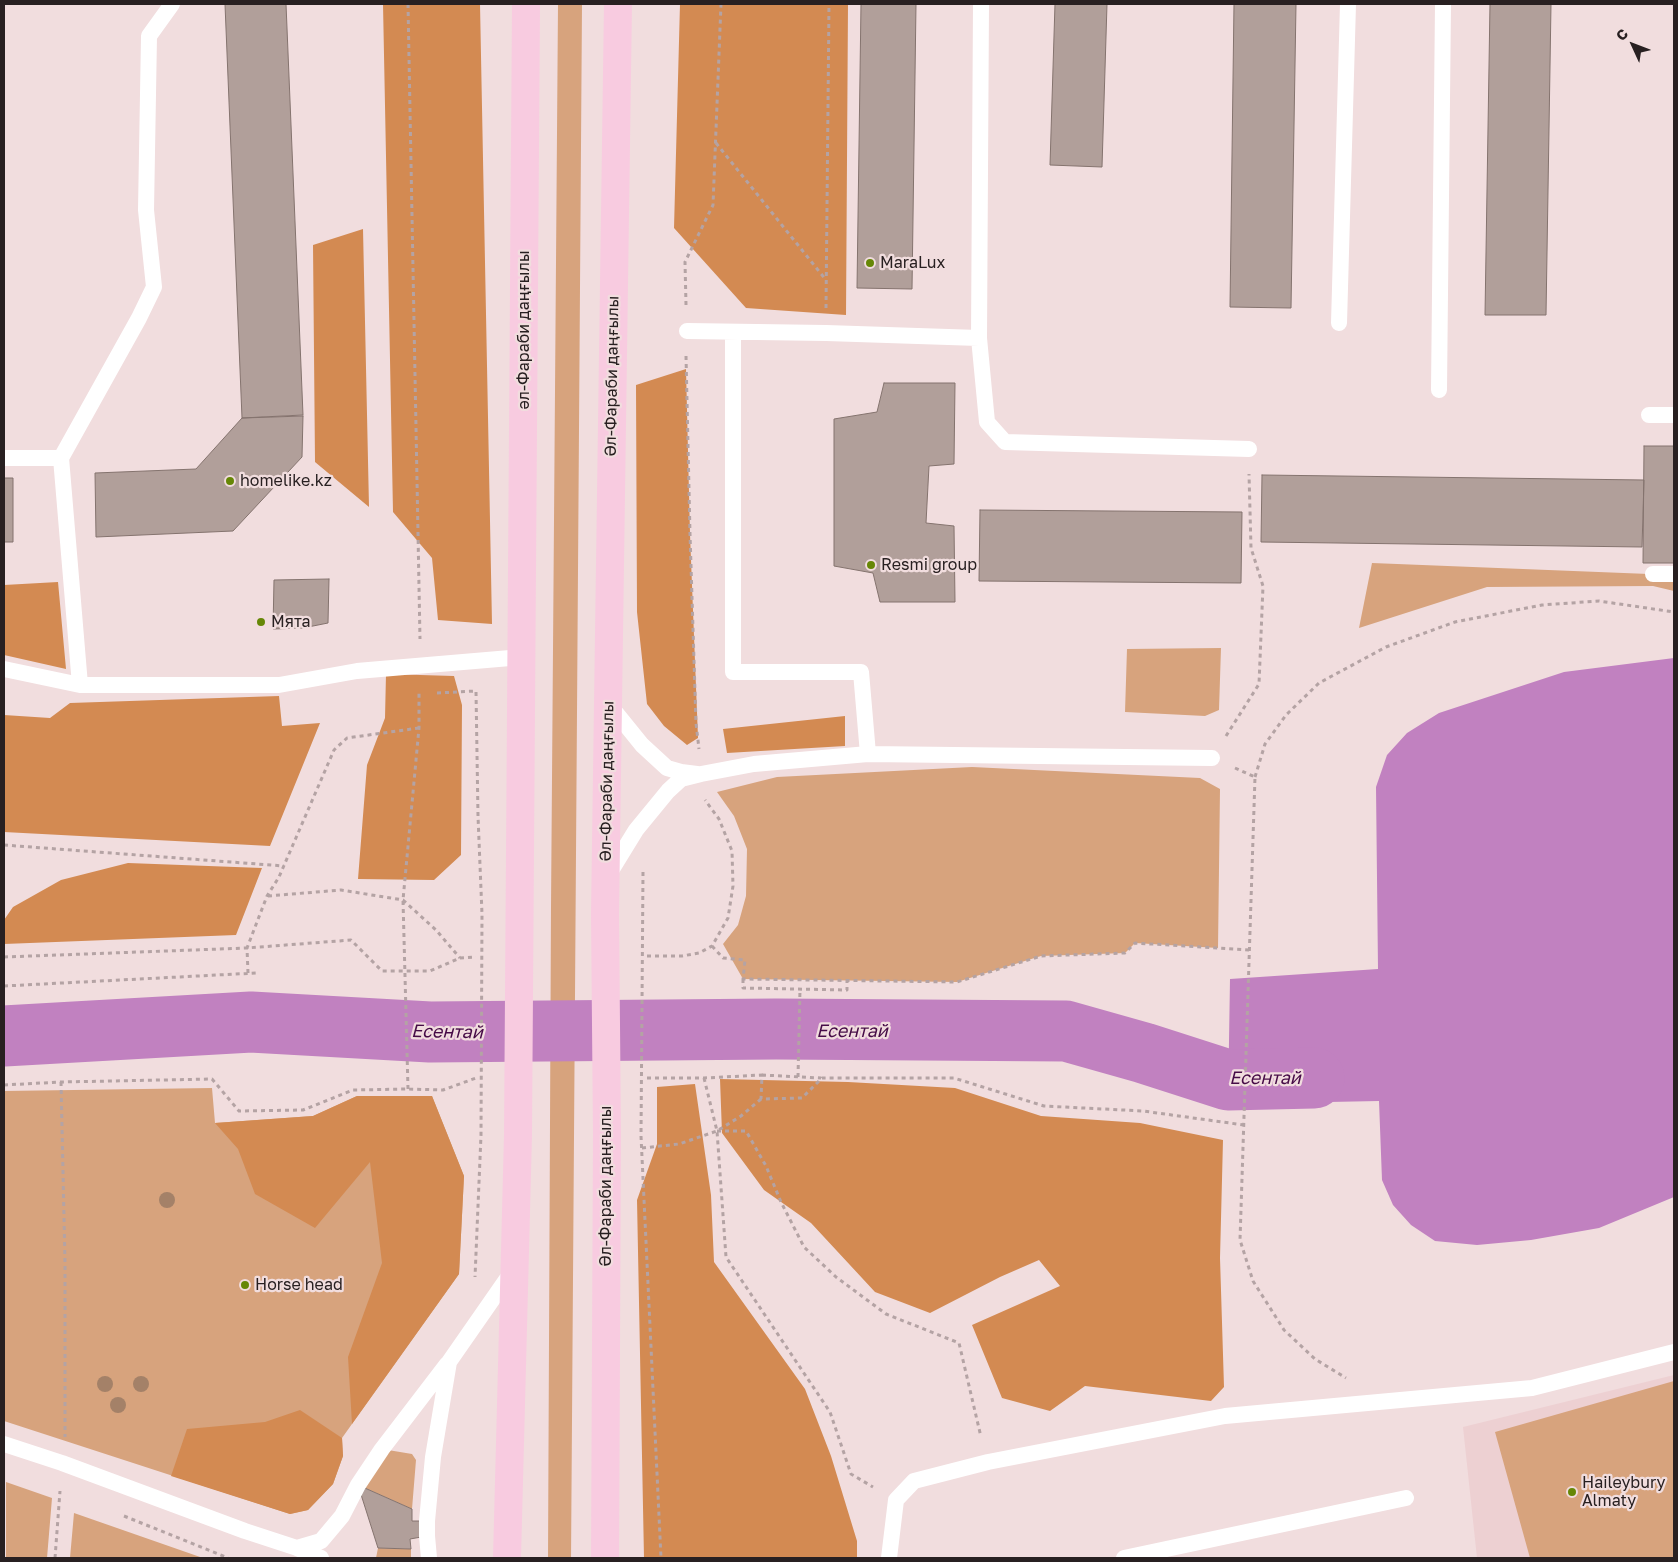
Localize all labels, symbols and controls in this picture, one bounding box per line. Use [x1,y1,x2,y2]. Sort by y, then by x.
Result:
north arrow [1608,20,1658,70]
text: С [1612,25,1631,44]
street label: әл-Фараби даңғылы [514,250,534,410]
place label: MaraLux [880,253,945,273]
marker: MaraLux [864,257,876,269]
street label: Әл-Фараби даңғылы [601,295,623,457]
place label: homelike.kz [240,471,332,491]
marker: homelike.kz [224,475,236,487]
place label: Resmi group [881,555,977,575]
marker: Resmi group [865,559,877,571]
place label: Мята [271,612,310,632]
marker: Мята [255,616,267,628]
street label: Әл-Фараби даңғылы [596,700,618,862]
water label: Есентай [816,1020,888,1042]
water label: Есентай [411,1021,483,1043]
water label: Есентай [1229,1067,1301,1089]
street label: Әл-Фараби даңғылы [596,1106,616,1266]
place label: Horse head [255,1275,343,1295]
marker: Horse head [239,1279,251,1291]
place label: Haileybury Almaty [1582,1473,1666,1511]
marker: Haileybury Almaty [1566,1486,1578,1498]

